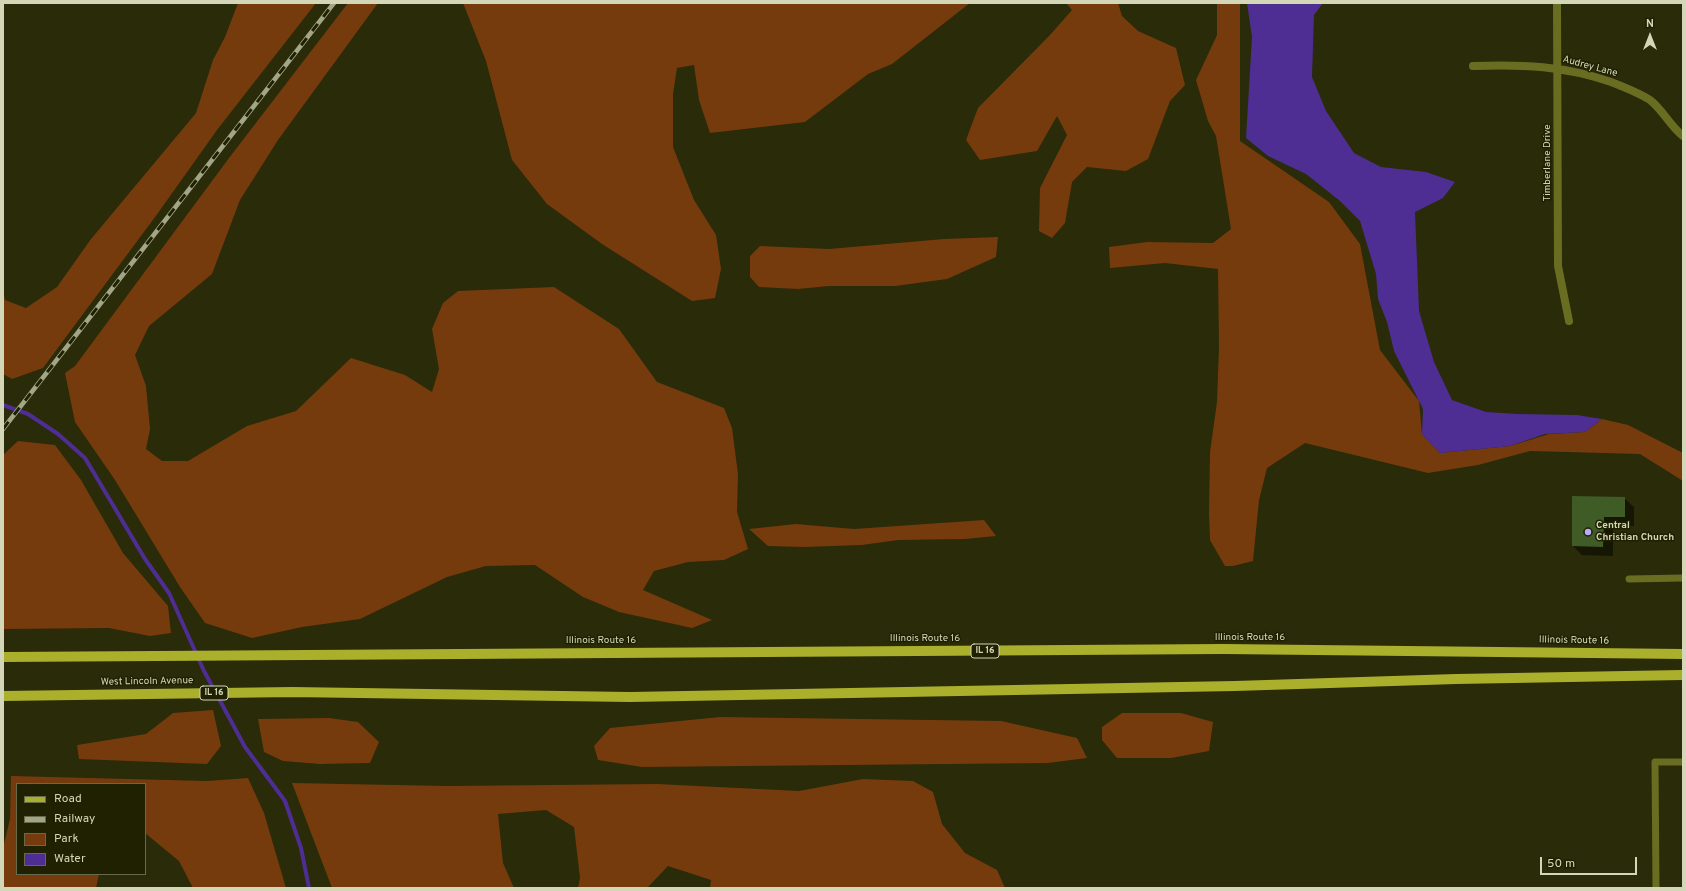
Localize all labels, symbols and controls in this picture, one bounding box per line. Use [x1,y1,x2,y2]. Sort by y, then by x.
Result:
north arrow [1630,16,1670,56]
text: N [1646,17,1654,31]
street label: Audrey Lane [1561,54,1619,80]
street label: Timberlane Drive [1542,124,1554,202]
place label: Central Christian Church [1596,520,1674,544]
marker: Central Christian Church [1583,527,1593,537]
street label: Illinois Route 16 [1215,632,1285,644]
street label: Illinois Route 16 [890,633,960,645]
street label: Illinois Route 16 [1539,634,1609,648]
street label: Illinois Route 16 [566,635,636,647]
road number: IL 16 [971,644,999,658]
street label: West Lincoln Avenue [101,675,193,689]
road number: IL 16 [200,686,228,700]
legend [16,783,146,875]
text: Road [54,791,82,807]
text: Railway [54,811,95,827]
text: Park [54,831,79,847]
scale bar [1542,849,1639,875]
text: Water [54,851,86,867]
text: 50 m [1547,856,1575,872]

